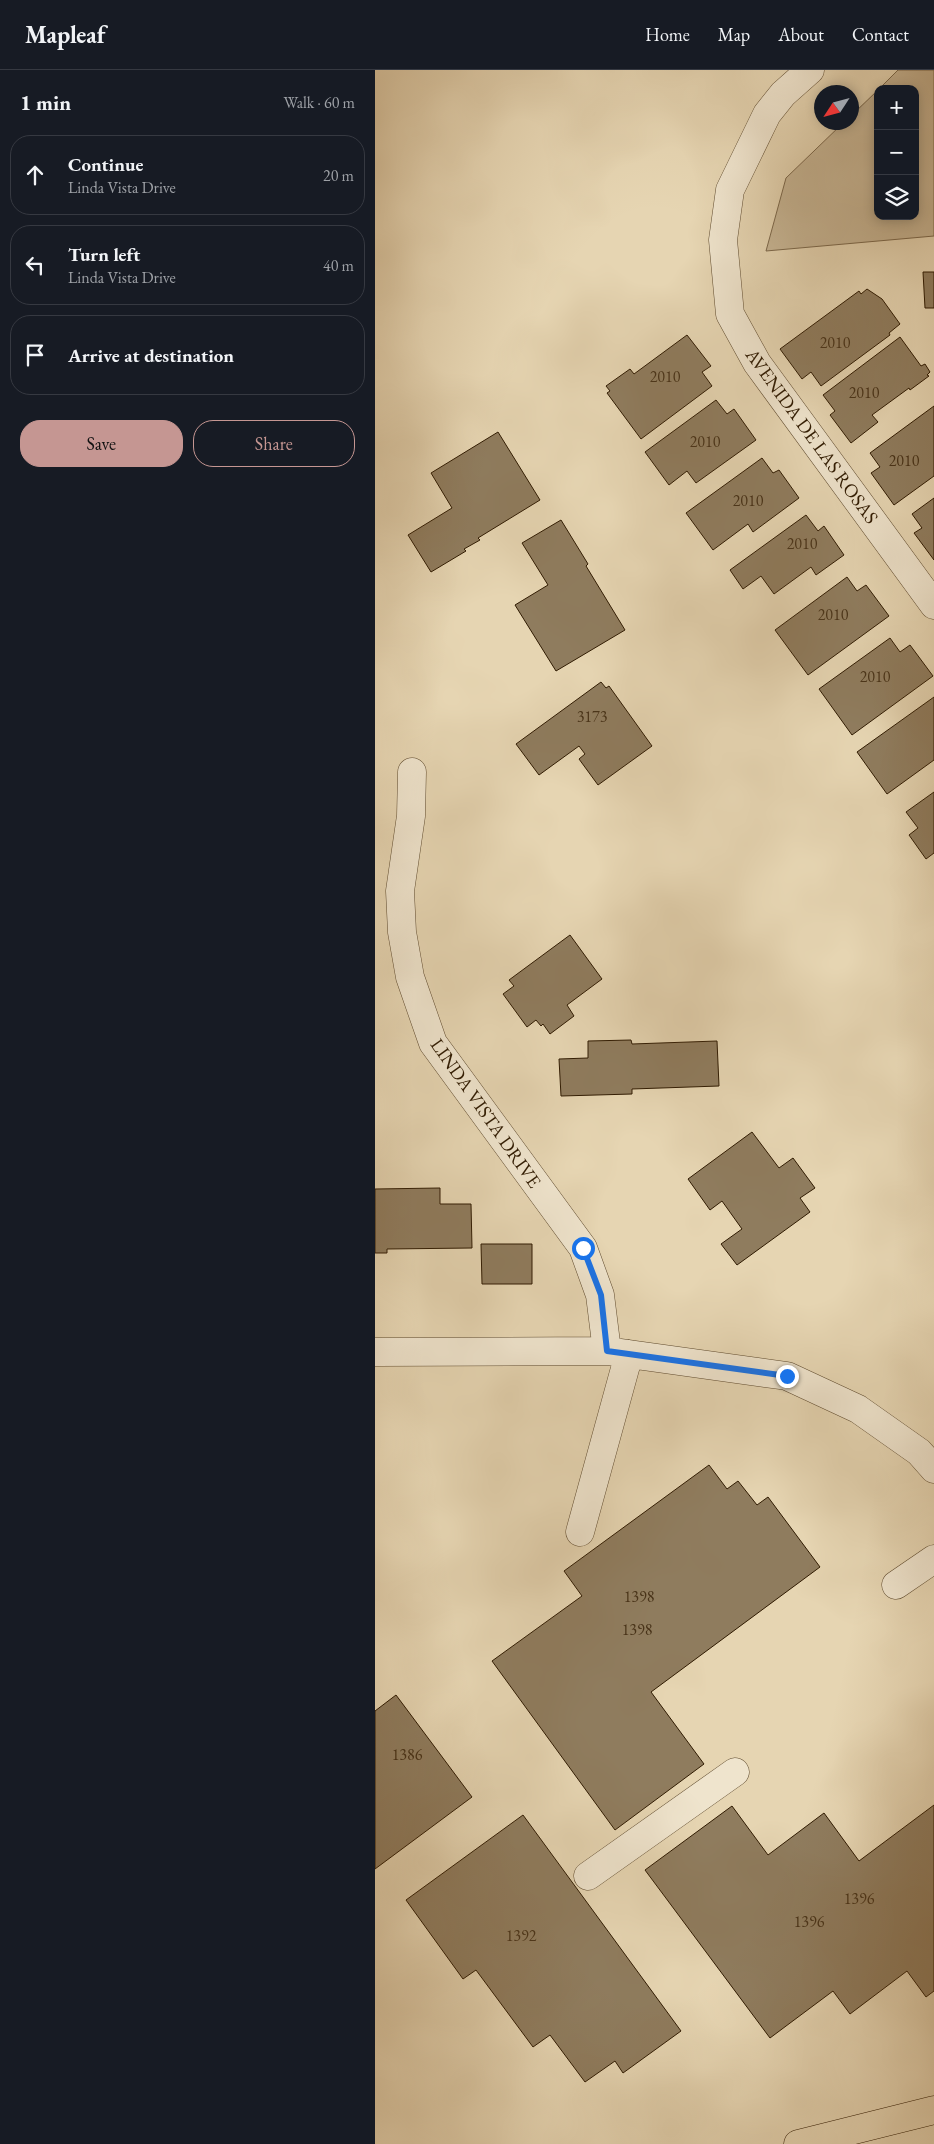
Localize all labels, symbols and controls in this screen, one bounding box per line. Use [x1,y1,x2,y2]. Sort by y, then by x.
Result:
text: Mapleaf [25,19,106,50]
text: Home [645,23,690,46]
text: Map [718,23,750,46]
text: About [778,23,824,46]
text: Contact [852,23,909,46]
north arrow [814,85,859,130]
map controls [874,85,919,220]
button: + [874,85,919,130]
text: 1 min [20,89,71,116]
text: Walk · 60 m [284,92,355,113]
button: − [874,130,919,175]
text: Continue [68,152,143,177]
icon: ahead [21,161,49,189]
text: 20 m [323,165,354,186]
button: layers [874,175,919,220]
text: Linda Vista Drive [68,177,176,198]
text: Turn left [68,242,140,267]
icon: left [21,251,49,279]
text: 40 m [323,255,354,276]
text: Linda Vista Drive [68,267,176,288]
house number: 2010 [820,332,851,353]
icon: arrive [21,341,49,369]
text: Arrive at destination [68,343,234,368]
street label: AVENIDA DE LAS ROSAS [739,343,884,529]
house number: 2010 [650,366,681,387]
house number: 2010 [849,382,880,403]
button: Save [20,420,183,467]
button: Share [193,420,355,467]
house number: 2010 [690,431,721,452]
house number: 2010 [889,450,920,471]
house number: 2010 [733,490,764,511]
house number: 2010 [787,533,818,554]
house number: 2010 [818,604,849,625]
house number: 2010 [860,666,891,687]
house number: 3173 [577,706,608,727]
street label: LINDA VISTA DRIVE [425,1033,547,1193]
route start [572,1237,595,1260]
route end [776,1365,799,1388]
house number: 1398 [624,1586,655,1607]
house number: 1398 [622,1619,653,1640]
house number: 1386 [392,1744,423,1765]
house number: 1396 [844,1888,875,1909]
house number: 1396 [794,1911,825,1932]
house number: 1392 [506,1925,537,1946]

